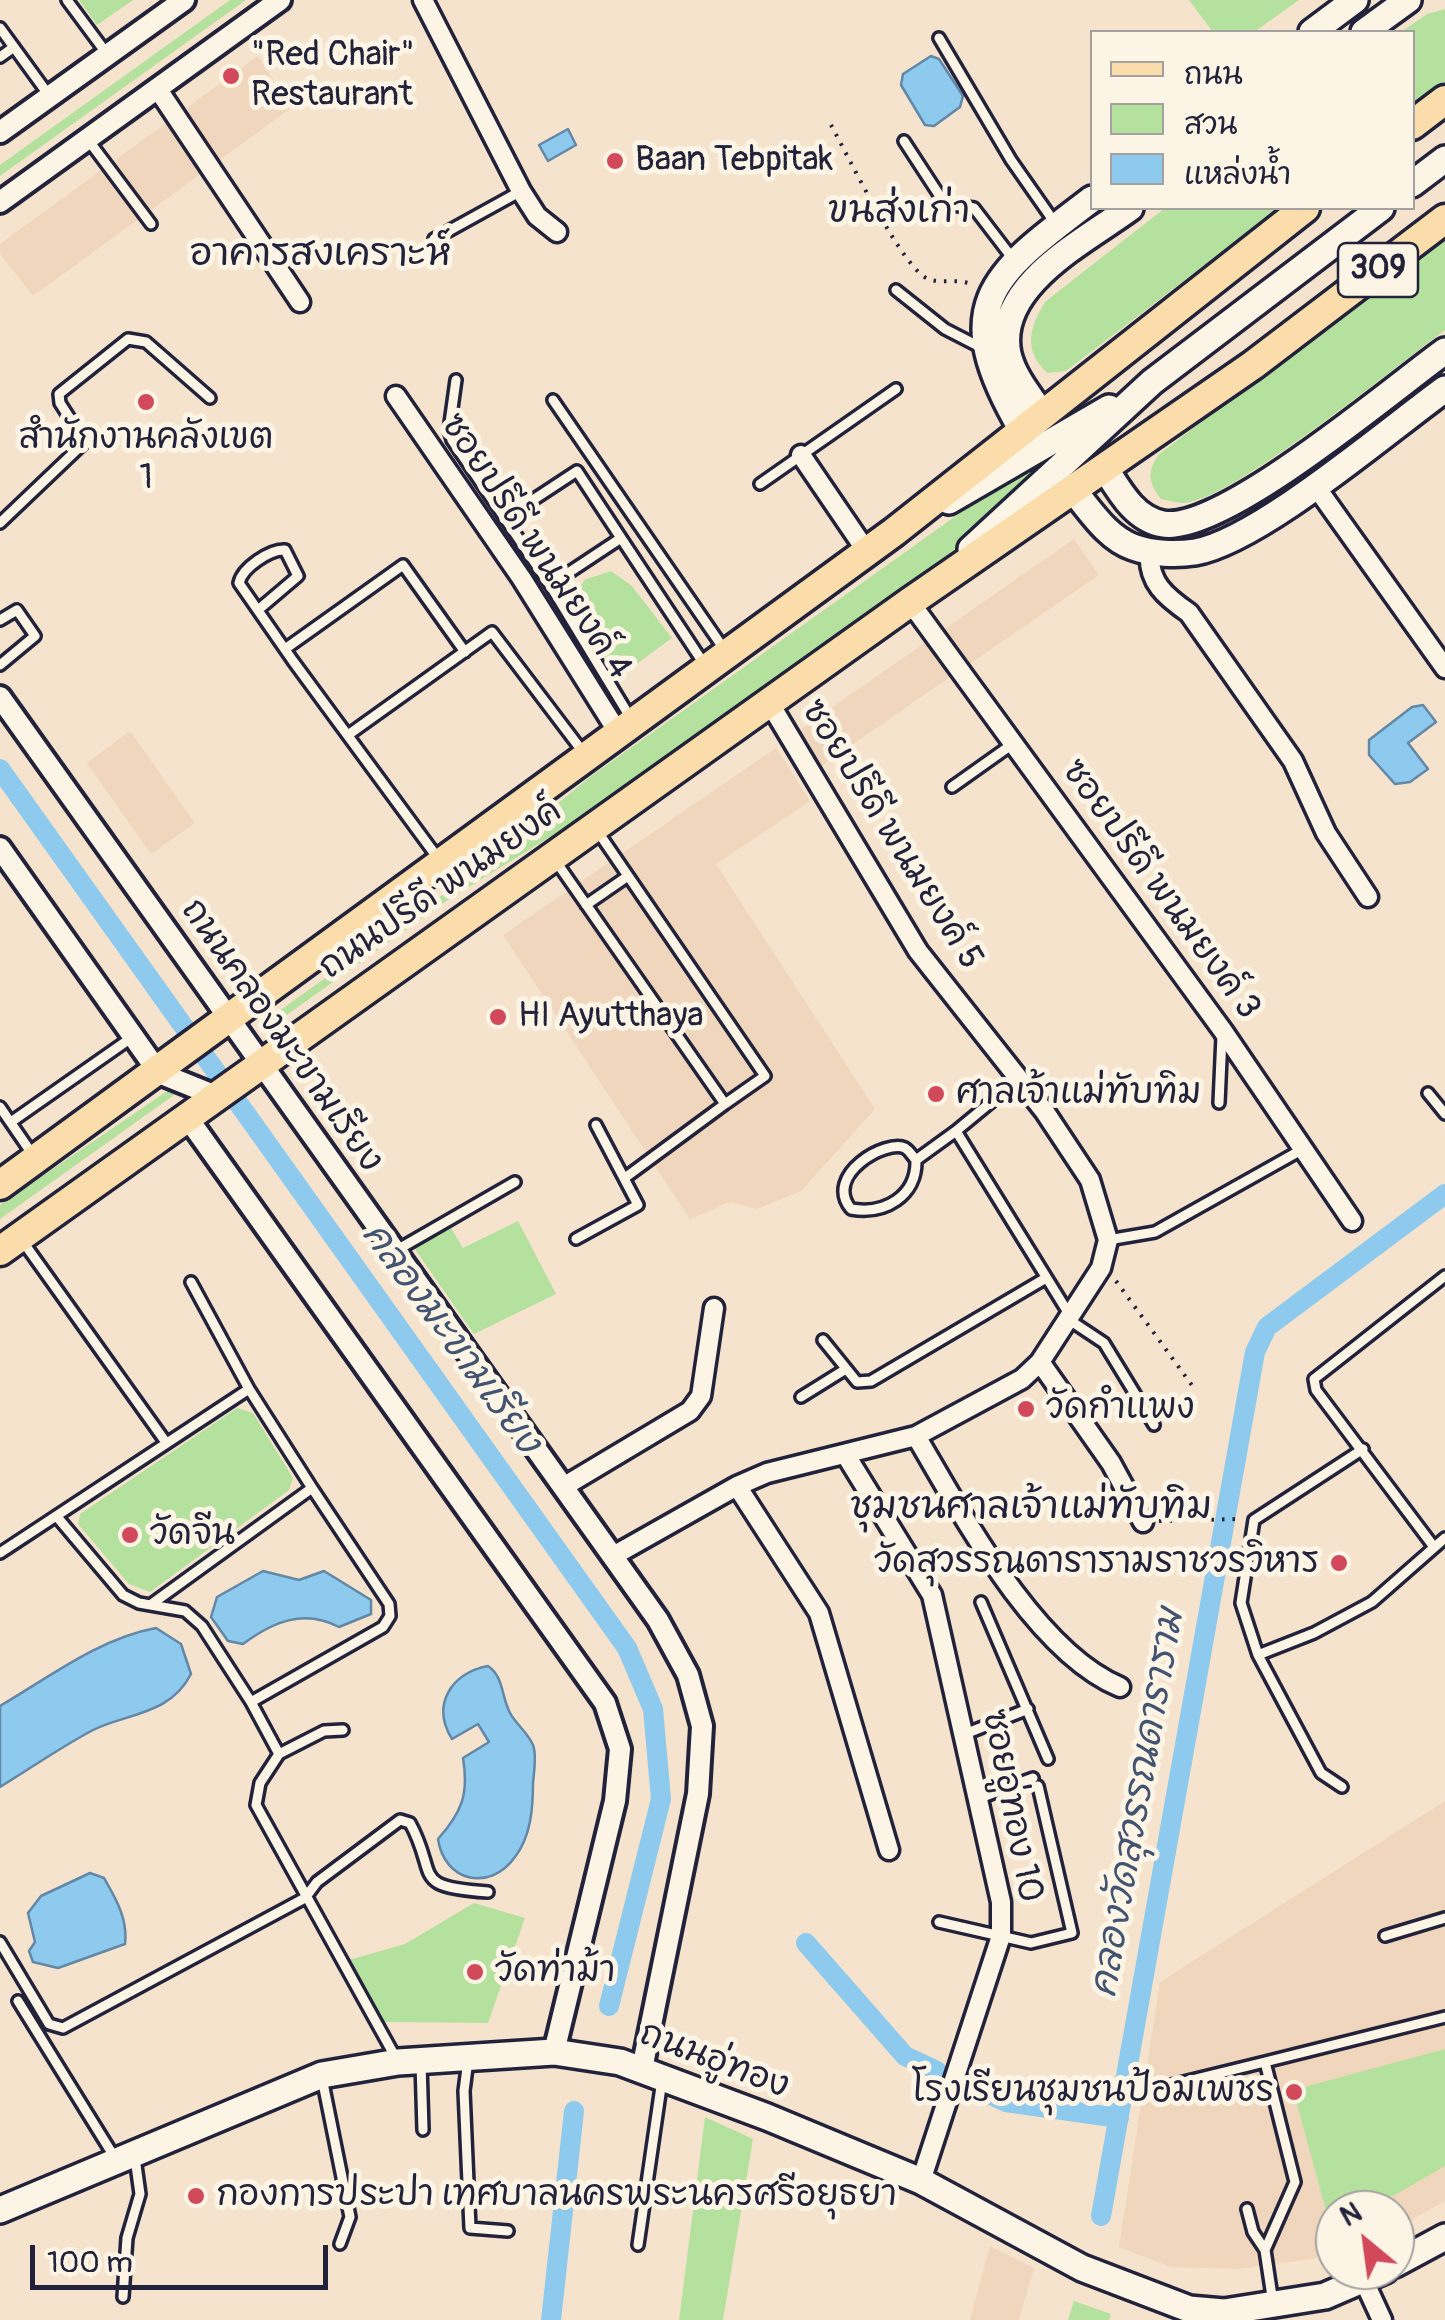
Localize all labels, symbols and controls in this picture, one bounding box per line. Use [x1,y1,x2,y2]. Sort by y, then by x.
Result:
legend [1090,30,1415,210]
place label: "Red Chair" Restaurant [251,35,415,117]
text: ถนน [1184,56,1243,93]
marker: "Red Chair" Restaurant [220,65,242,87]
text: สวน [1184,106,1238,143]
place label: Baan Tebpitak [635,140,833,182]
marker: Baan Tebpitak [604,150,626,172]
text: แหล่งน้ำ [1184,156,1291,193]
district label: ขนส่งเก่า [828,189,970,235]
district label: อาคารสงเคราะห์ [190,232,452,278]
road number: 309 [1338,243,1418,297]
marker: สำนักงานคลังเขต 1 [135,391,157,413]
street label: ซอยปรีดี พนมยงค์ 4 [431,406,639,688]
place label: สำนักงานคลังเขต 1 [19,418,273,500]
street label: ซอยปรีดี พนมยงค์ 5 [791,693,991,977]
street label: ซอยปรีดี พนมยงค์ 3 [1052,752,1268,1028]
street label: ถนนปรีดี พนมยงค์ [312,791,570,989]
street label: ถนนคลองมะขามเรียง [171,891,391,1181]
place label: HI Ayutthaya [518,996,704,1038]
marker: HI Ayutthaya [487,1006,509,1028]
place label: ศาลเจ้าแม่ทับทิม [956,1073,1201,1115]
marker: ศาลเจ้าแม่ทับทิม [925,1083,947,1105]
water label: คลองมะขามเรียง [351,1215,549,1463]
place label: วัดกำแพง [1046,1388,1195,1430]
marker: วัดกำแพง [1015,1398,1037,1420]
district label: ชุมชนศาลเจ้าแม่ทับทิม [850,1485,1212,1531]
place label: วัดจีน [150,1514,235,1556]
marker: วัดจีน [119,1524,141,1546]
place label: วัดสุวรรณดารารามราชวรวิหาร [874,1542,1319,1584]
marker: วัดสุวรรณดารารามราชวรวิหาร [1328,1552,1350,1574]
water label: คลองวัดสุวรรณดาราราม [1082,1605,1196,2001]
street label: ซอยอู่ทอง 10 [972,1706,1050,1906]
place label: วัดท่าม้า [495,1951,616,1993]
marker: วัดท่าม้า [464,1961,486,1983]
street label: ถนนอู่ทอง [633,2013,795,2109]
place label: โรงเรียนชุมชนป้อมเพชร [912,2071,1274,2113]
marker: โรงเรียนชุมชนป้อมเพชร [1283,2081,1305,2103]
place label: กองการประปา เทศบาลนครพระนครศรีอยุธยา [216,2175,897,2217]
marker: กองการประปา เทศบาลนครพระนครศรีอยุธยา [185,2185,207,2207]
north arrow [1315,2190,1415,2290]
text: N [1334,2195,1368,2235]
scale bar [35,2225,332,2287]
text: 100 m [47,2244,133,2281]

